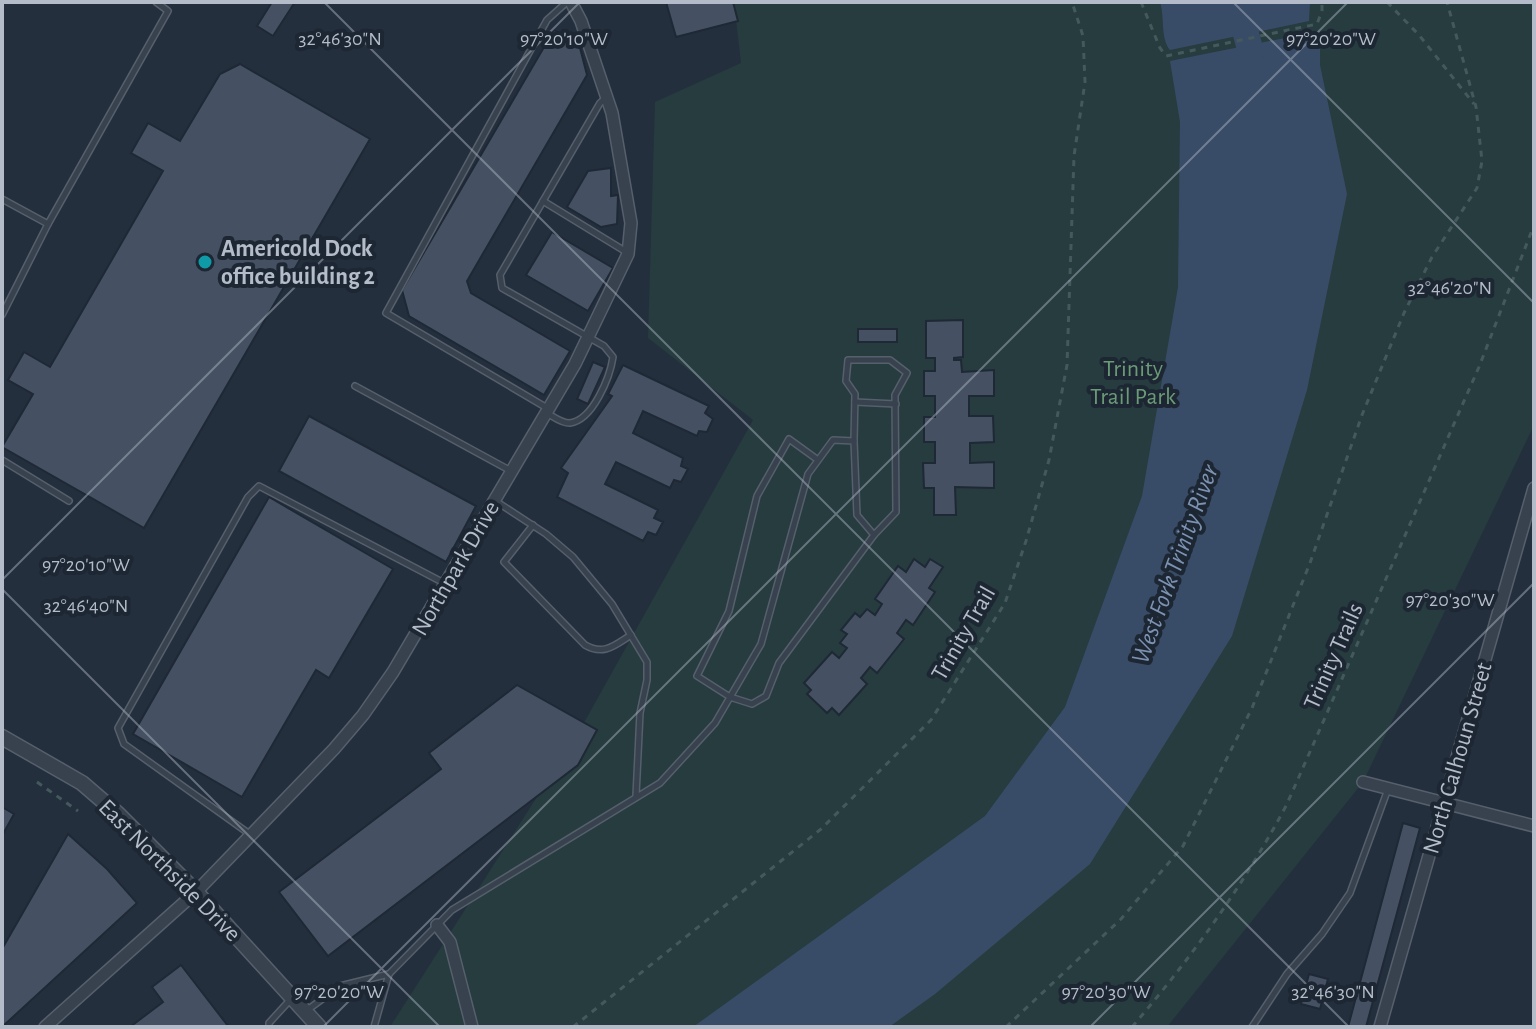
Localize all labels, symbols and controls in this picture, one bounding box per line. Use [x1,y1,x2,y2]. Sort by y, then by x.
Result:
text: 32°46'30"N [298,29,382,49]
text: 97°20'10"W [520,29,608,49]
text: 97°20'20"W [1286,29,1376,49]
place label: Americold Dock office building 2 [221,237,375,289]
marker: Americold Dock office building 2 [196,253,214,271]
text: 32°46'20"N [1408,278,1492,298]
park label: Trinity Trail Park [1090,357,1176,409]
water label: West Fork Trinity River [1127,460,1224,667]
street label: Northpark Drive [408,497,504,640]
text: 97°20'10"W [42,555,130,575]
street label: Trinity Trail [927,582,1000,685]
text: 97°20'30"W [1405,590,1495,610]
text: 32°46'40"N [44,596,128,616]
street label: Trinity Trails [1300,600,1368,713]
street label: North Calhoun Street [1419,660,1497,857]
street label: East Northside Drive [94,795,245,946]
text: 97°20'20"W [294,982,384,1002]
text: 97°20'30"W [1061,982,1151,1002]
text: 32°46'30"N [1291,982,1375,1002]

